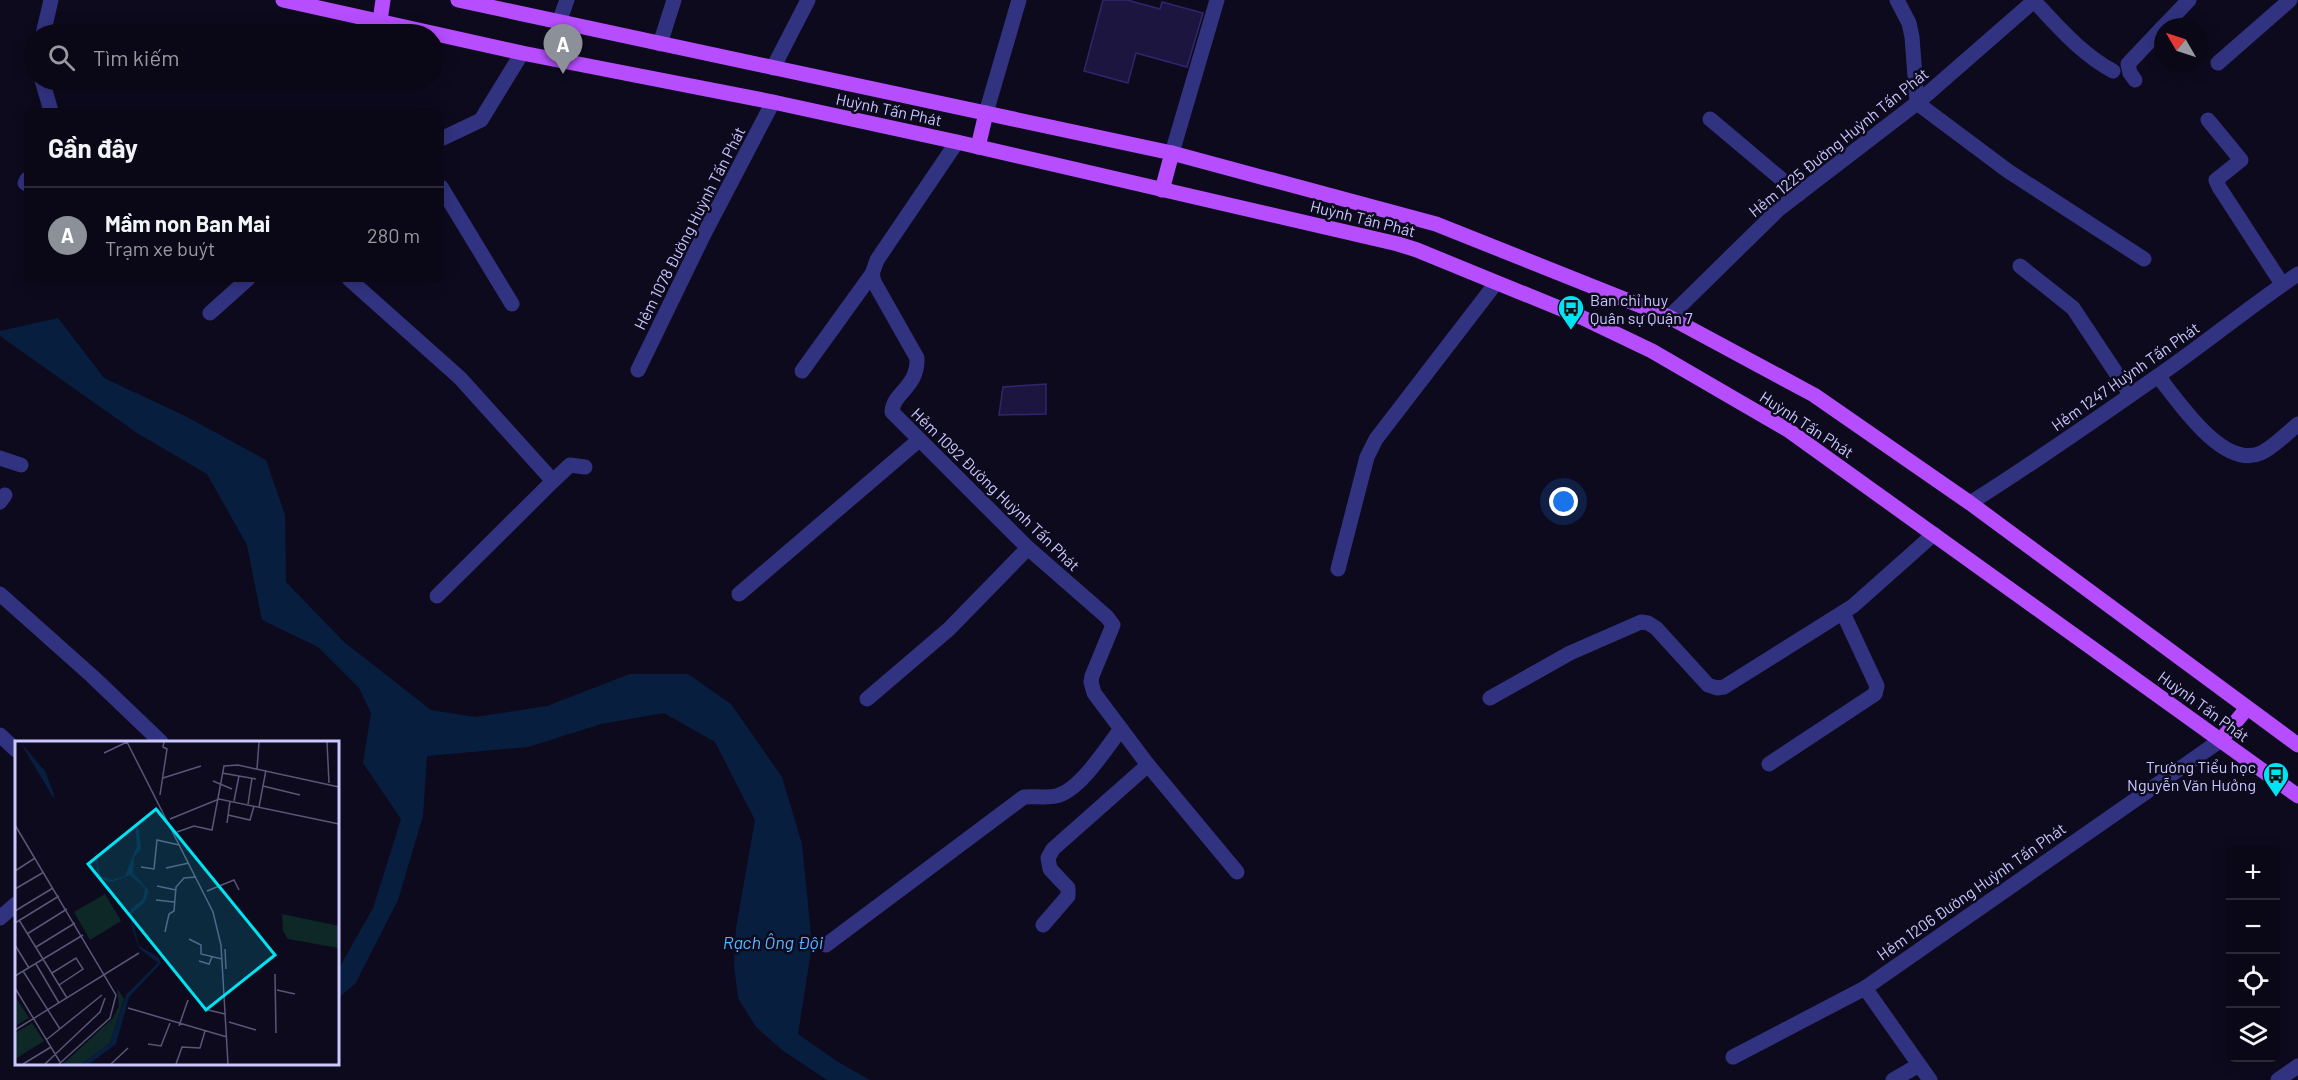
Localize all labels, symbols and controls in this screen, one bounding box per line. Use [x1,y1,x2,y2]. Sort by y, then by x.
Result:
north arrow [2154,18,2208,72]
search box [24,24,444,90]
pin: A [544,25,582,74]
icon: search [45,41,78,74]
text: Tìm kiếm [93,44,179,70]
street label: Hẻm 1225 Đường Huỳnh Tấn Phát [1744,64,1932,220]
street label: Huỳnh Tấn Phát [834,89,944,129]
street label: Hẻm 1078 Đường Huỳnh Tấn Phát [629,123,749,333]
text: Gần đây [48,132,138,163]
street label: Huỳnh Tấn Phát [1308,196,1418,240]
text: Mầm non Ban Mai [105,210,270,236]
text: A [61,223,74,247]
text: 280 m [367,223,420,247]
text: Trạm xe buýt [105,236,215,260]
place label: Ban chỉ huy Quân sự Quận 7 [1590,290,1693,327]
bus stop icon: Ban chỉ huy Quân sự Quận 7 [1556,293,1586,331]
street label: Hẻm 1247 Huỳnh Tấn Phát [2047,318,2203,434]
street label: Huỳnh Tấn Phát [1757,387,1857,461]
street label: Hẻm 1092 Đường Huỳnh Tấn Phát [908,404,1084,574]
your location [1549,487,1578,516]
street label: Huỳnh Tấn Phát [2155,667,2253,745]
inset map [15,741,339,1065]
place label: Trường Tiểu học Nguyễn Văn Hưởng [2127,757,2256,794]
bus stop icon: Trường Tiểu học Nguyễn Văn Hưởng [2261,760,2291,798]
street label: Hẻm 1206 Đường Huỳnh Tấn Phát [1873,818,2069,964]
map controls [2226,846,2280,1062]
button: + [2226,846,2280,900]
button: − [2226,900,2280,954]
water label: Rạch Ông Đội [723,931,824,953]
button: locate [2226,954,2280,1008]
button: layers [2226,1008,2280,1062]

